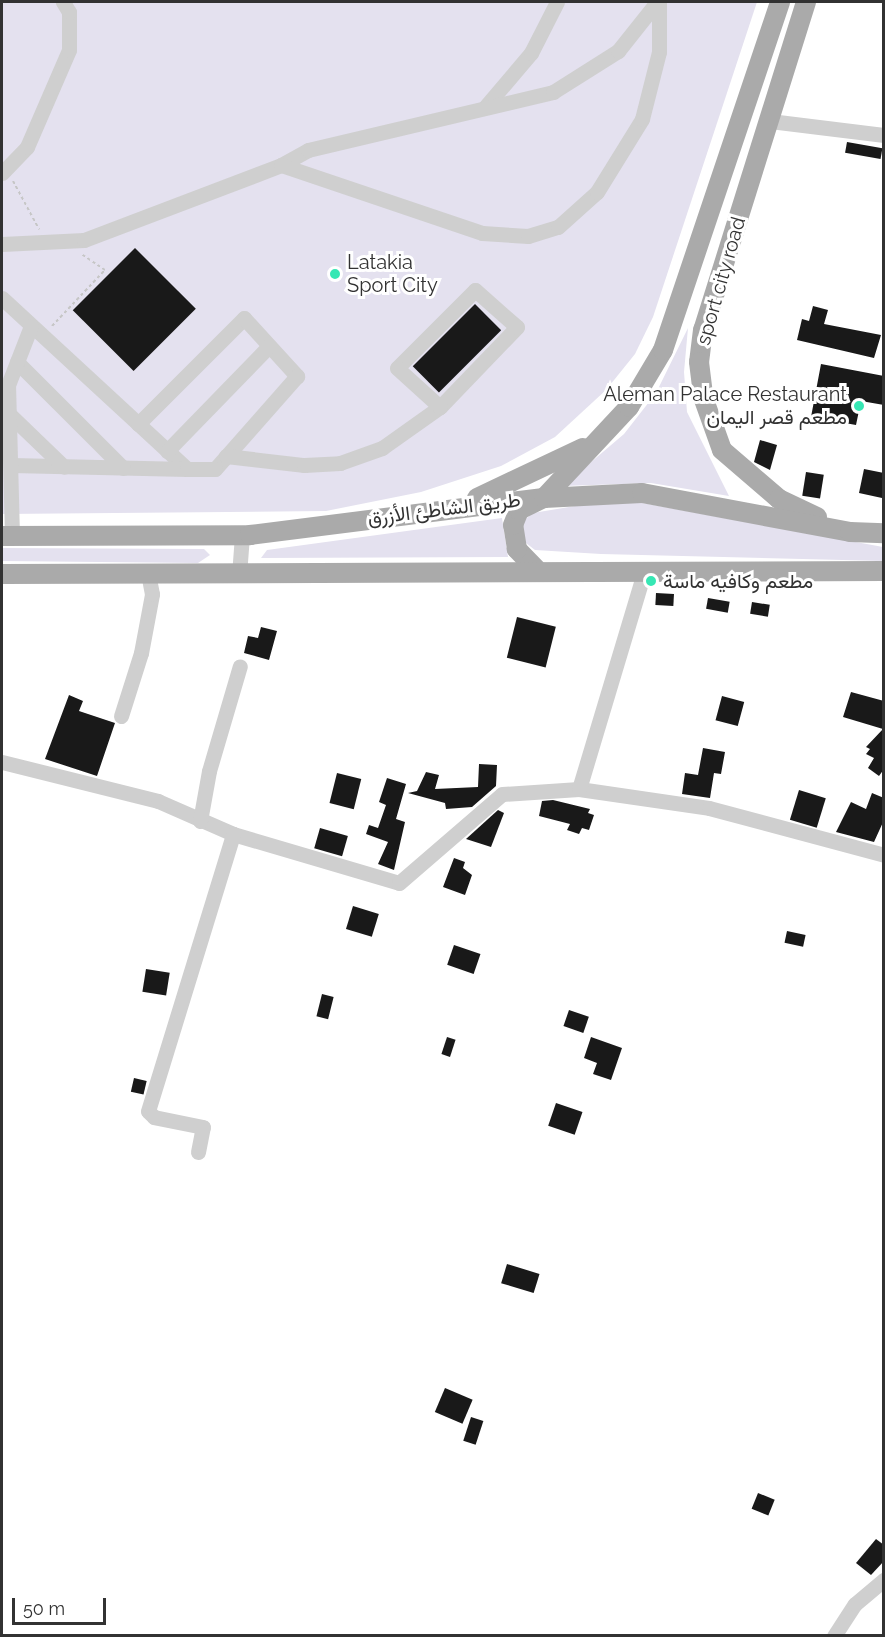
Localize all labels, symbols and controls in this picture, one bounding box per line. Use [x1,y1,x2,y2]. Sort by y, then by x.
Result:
street label: sport city road [691,214,751,348]
place label: Latakia Sport City [347,250,438,297]
marker: Latakia Sport City [328,267,342,281]
place label: Aleman Palace Restaurant مطعم قصر اليمان [603,382,847,429]
marker: Aleman Palace Restaurant مطعم قصر اليمان [852,399,866,413]
street label: طريق الشاطئ الأزرق [366,488,522,530]
place label: مطعم وكافيه ماسة [663,569,813,593]
marker: مطعم وكافيه ماسة [644,574,658,588]
scale bar [15,1586,110,1624]
text: 50 m [23,1598,65,1619]

